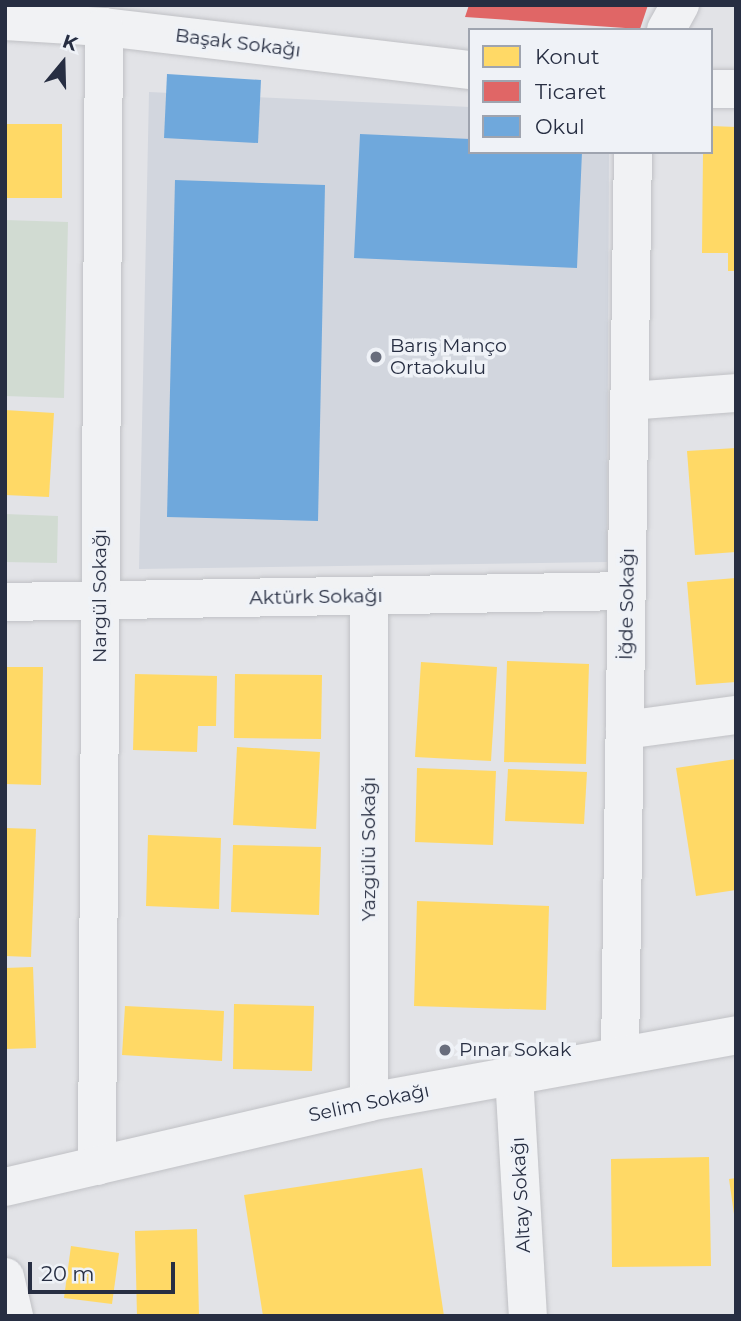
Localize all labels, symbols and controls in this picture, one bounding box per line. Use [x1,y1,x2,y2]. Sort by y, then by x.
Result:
street label: Başak Sokağı [174,24,302,62]
north arrow [28,28,98,98]
legend [468,28,713,154]
text: K [60,30,80,56]
text: Konut [535,44,599,69]
text: Ticaret [535,79,606,104]
text: Okul [535,114,585,139]
place label: Barış Manço Ortaokulu [390,335,507,379]
marker: Barış Manço Ortaokulu [368,349,384,365]
street label: Nargül Sokağı [89,529,111,663]
street label: İğde Sokağı [615,548,639,660]
street label: Aktürk Sokağı [249,584,383,610]
street label: Yazgülü Sokağı [358,777,380,921]
place label: Pınar Sokak [459,1039,571,1061]
marker: Pınar Sokak [437,1042,453,1058]
street label: Selim Sokağı [307,1079,431,1127]
street label: Altay Sokağı [507,1136,535,1254]
scale bar [32,1248,178,1292]
text: 20 m [41,1261,95,1286]

